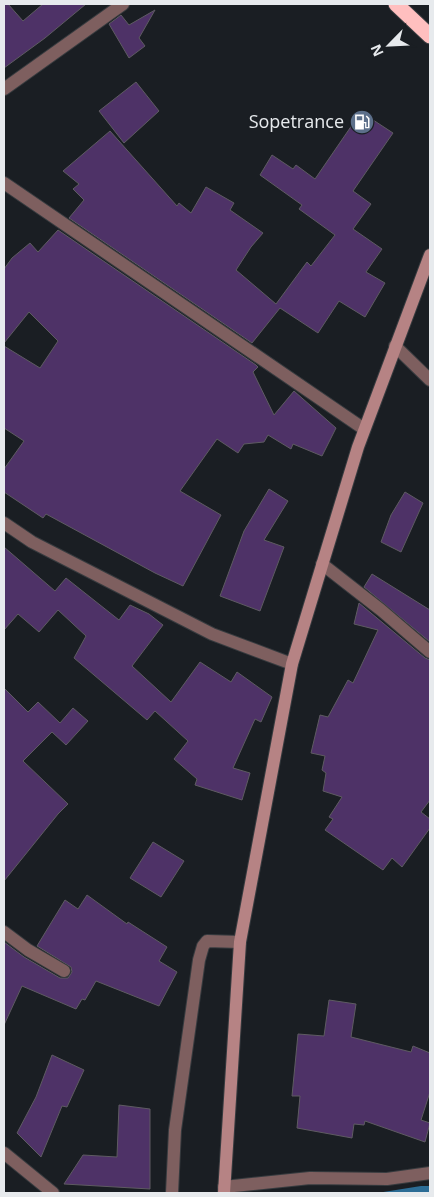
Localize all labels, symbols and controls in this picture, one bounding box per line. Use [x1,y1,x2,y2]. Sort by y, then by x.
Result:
north arrow [364,20,414,70]
text: N [366,41,388,60]
place label: Sopetrance [249,109,344,133]
fuel station icon: Sopetrance [349,109,375,135]

